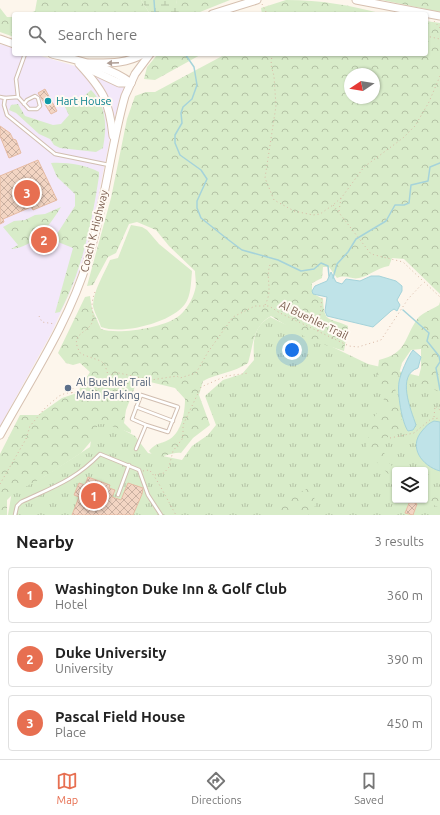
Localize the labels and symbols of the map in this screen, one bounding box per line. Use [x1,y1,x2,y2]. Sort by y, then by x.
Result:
one-way arrow [107,59,119,66]
north arrow [344,68,380,104]
place label: Hart House [56,95,112,107]
marker: Hart House [43,96,53,106]
pin: 3 [14,178,40,208]
street label: Coach K Highway [78,188,110,273]
pin: 2 [31,225,57,255]
street label: Al Buehler Trail [278,298,350,342]
your location [282,340,302,360]
place label: Al Buehler Trail Main Parking [76,376,151,401]
marker: Al Buehler Trail Main Parking [63,383,73,393]
pin: 1 [81,481,107,511]

